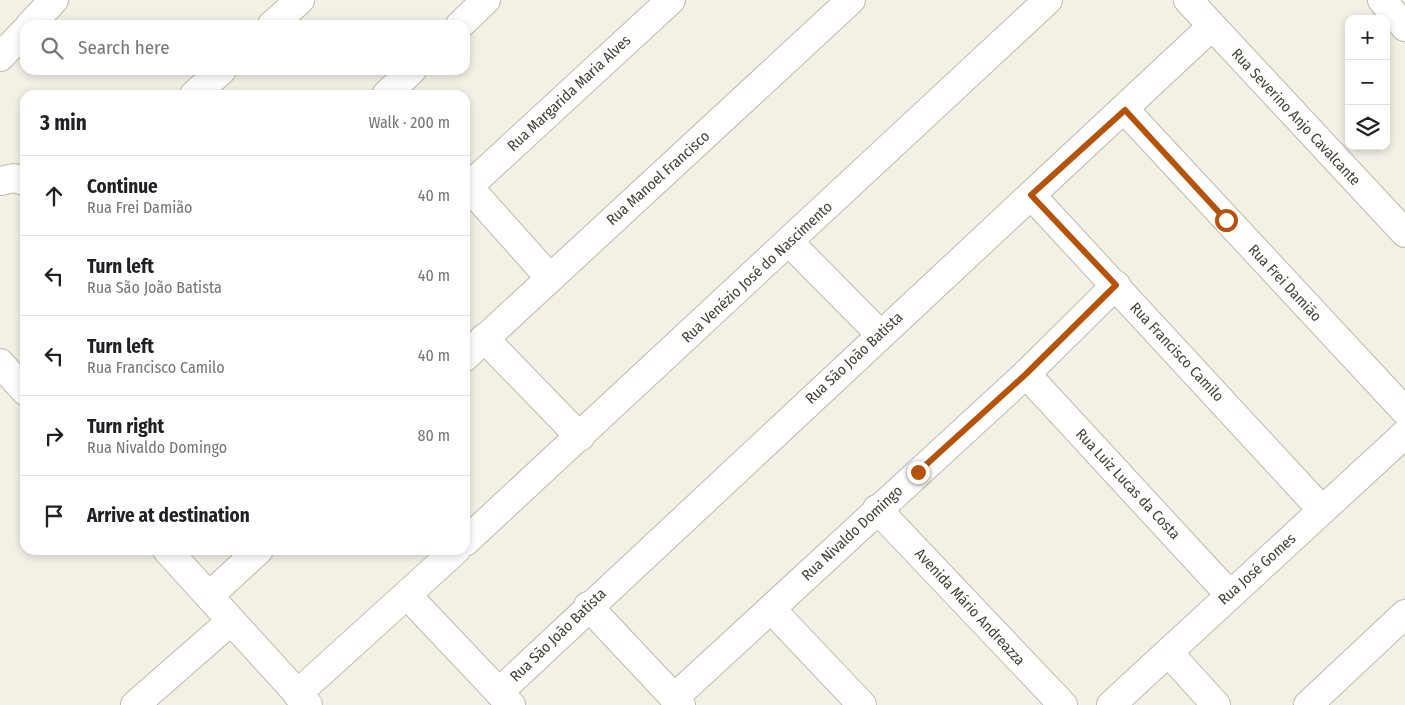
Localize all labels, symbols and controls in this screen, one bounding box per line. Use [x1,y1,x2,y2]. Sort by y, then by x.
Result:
map controls [1345,15,1390,150]
button: + [1345,15,1390,60]
search box [20,20,470,75]
street label: Rua Margarida Maria Alves [504,31,634,155]
icon: search [38,34,66,62]
text: Search here [78,36,170,59]
street label: Rua Severino Anjo Cavalcante [1228,45,1364,189]
button: − [1345,60,1390,105]
button: layers [1345,105,1390,150]
text: 3 min [40,110,87,136]
text: Walk · 200 m [368,113,450,132]
street label: Rua Manoel Francisco [603,127,713,229]
text: Continue [87,175,158,198]
icon: ahead [40,182,68,210]
text: 40 m [418,186,450,205]
street label: Rua Venézio José do Nascimento [678,197,836,346]
text: Rua Frei Damião [87,198,193,217]
route start [1215,209,1238,232]
street label: Rua Frei Damião [1245,241,1325,325]
text: Turn left [87,255,154,278]
icon: left [40,262,68,290]
text: 40 m [418,266,450,285]
text: Rua São João Batista [87,278,222,297]
street label: Rua Francisco Camilo [1126,299,1228,405]
street label: Rua São João Batista [802,308,906,408]
text: Turn left [87,335,154,358]
icon: left [40,342,68,370]
text: 40 m [418,346,450,365]
text: Rua Francisco Camilo [87,358,225,377]
text: Turn right [87,415,164,438]
icon: right [40,422,68,450]
street label: Rua Luiz Lucas da Costa [1072,425,1184,543]
text: 80 m [418,426,450,445]
text: Rua Nivaldo Domingo [87,438,227,457]
route end [907,461,930,484]
street label: Rua Nivaldo Domingo [798,482,906,584]
icon: arrive [40,502,68,530]
text: Arrive at destination [87,504,250,527]
street label: Rua José Gomes [1215,530,1299,608]
street label: Avenida Mário Andreazza [911,545,1029,669]
street label: Rua São João Batista [506,585,610,685]

